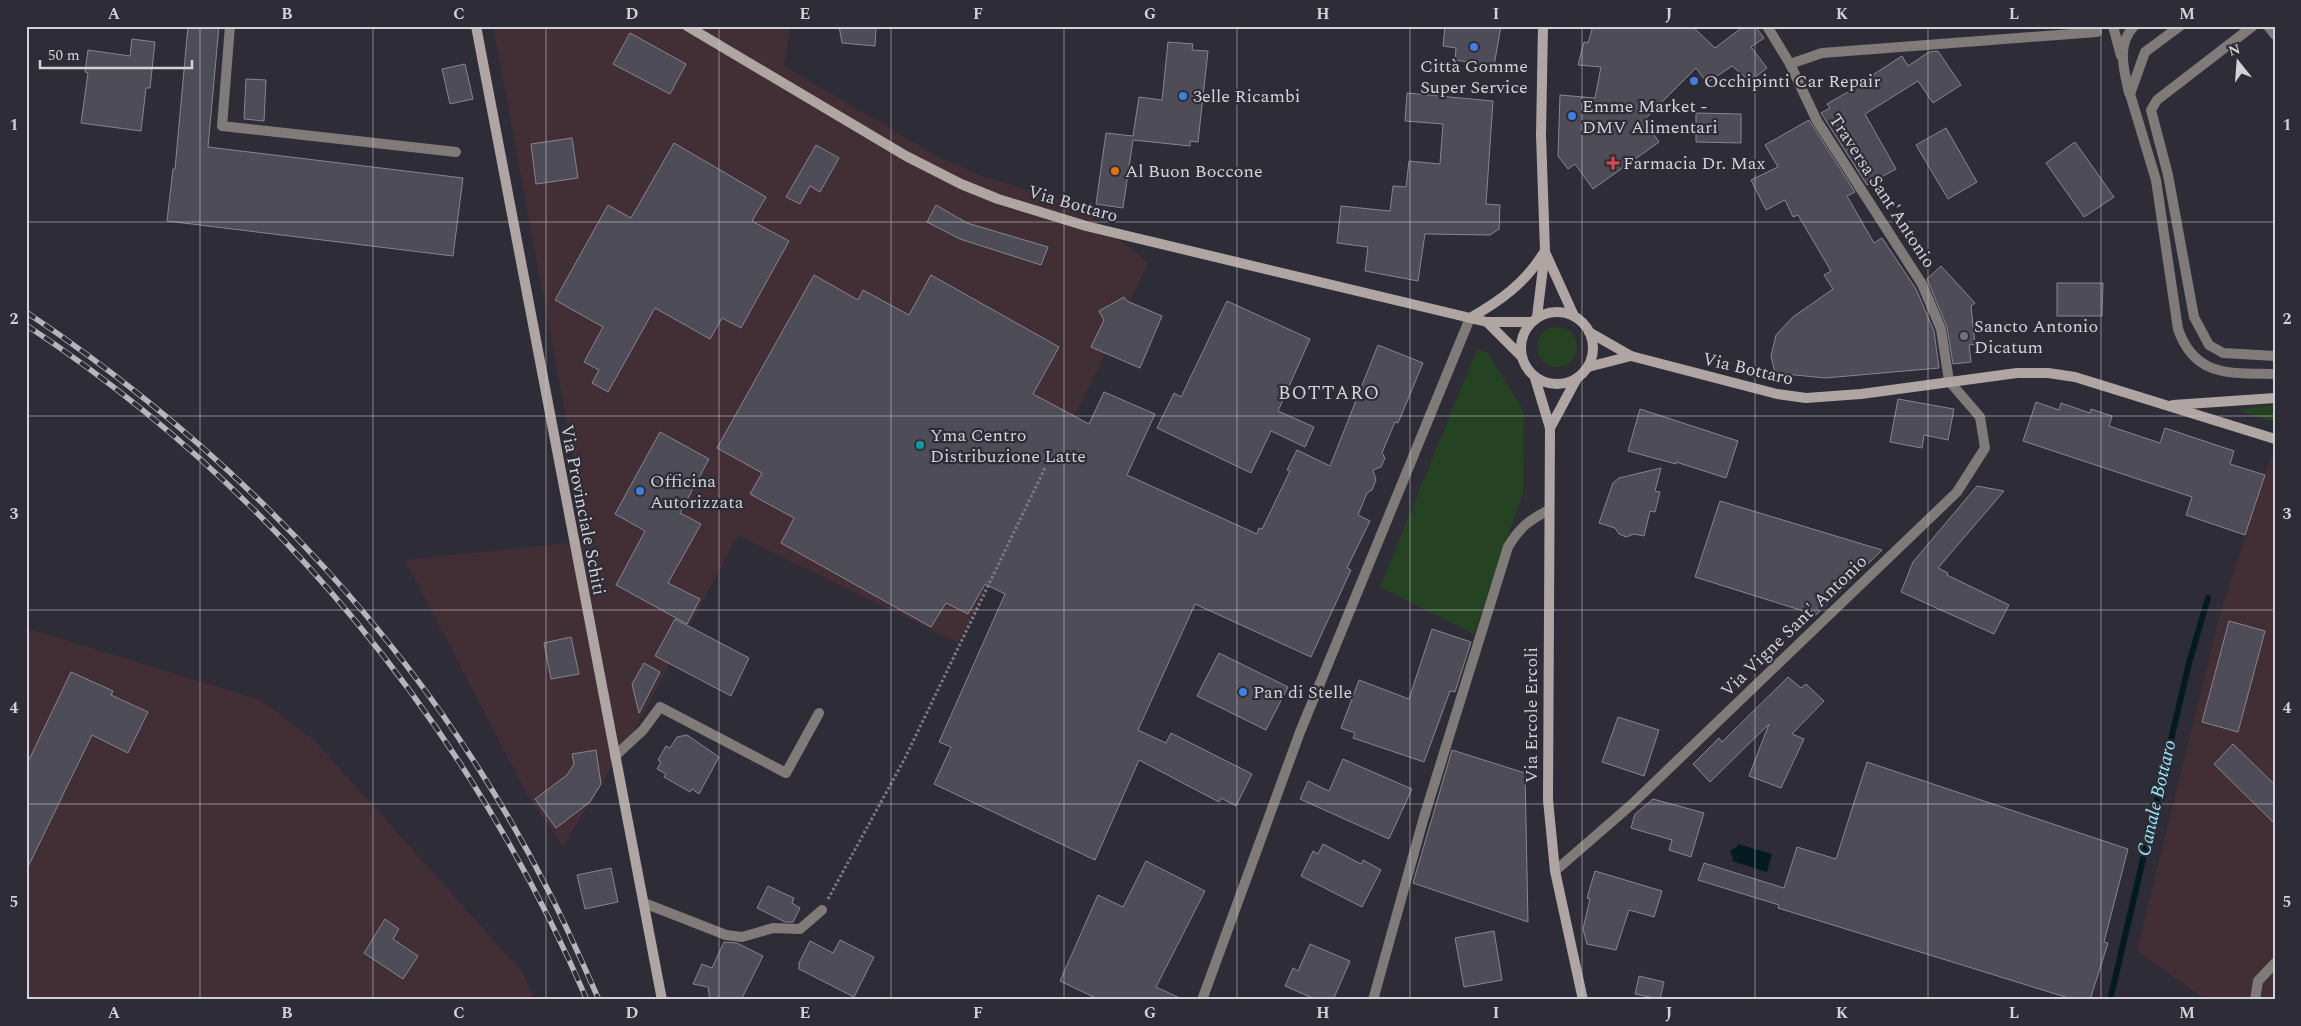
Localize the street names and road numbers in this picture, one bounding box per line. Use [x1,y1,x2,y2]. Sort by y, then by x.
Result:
street label: Traversa Sant'Antonio [1822,109,1942,273]
street label: Via Bottaro [1025,178,1121,230]
street label: Via Bottaro [1700,345,1796,393]
street label: Via Provinciale Schiti [553,422,613,598]
street label: Via Vigne Sant' Antonio [1715,549,1873,703]
street label: Via Ercole Ercoli [1518,647,1545,783]

